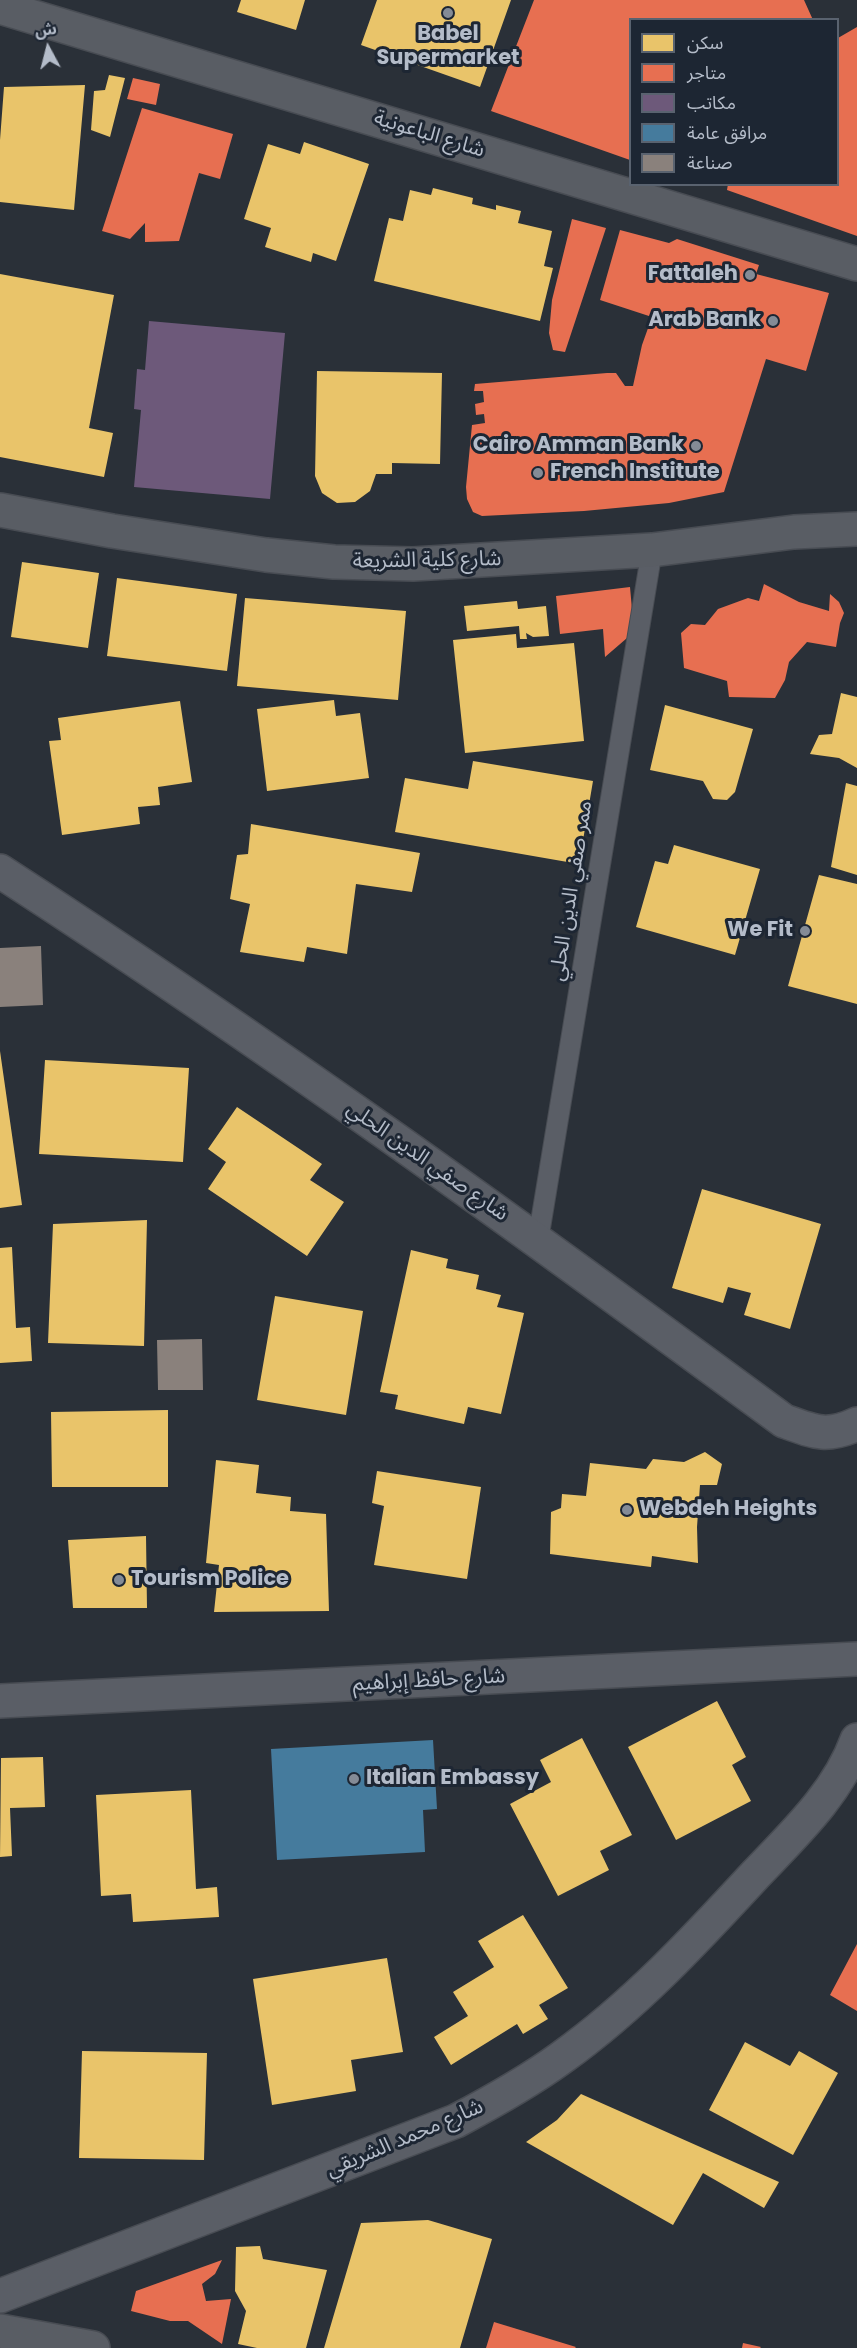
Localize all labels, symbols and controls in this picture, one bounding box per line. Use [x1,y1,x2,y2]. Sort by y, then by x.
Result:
marker: Babel Supermarket [441,6,455,20]
text: ش [33,17,58,42]
north arrow [18,18,78,78]
legend [629,18,839,186]
place label: Babel Supermarket [376,22,520,72]
text: سكن [687,30,723,55]
text: متاجر [687,60,726,85]
text: مكاتب [687,90,736,115]
street label: شارع الباعونية [371,106,487,164]
text: مرافق عامة [687,120,767,145]
text: صناعة [687,150,732,175]
place label: Fattaleh [648,262,738,288]
marker: Fattaleh [743,268,757,282]
place label: Arab Bank [648,308,761,334]
marker: Arab Bank [766,314,780,328]
place label: Cairo Amman Bank [473,433,684,459]
marker: Cairo Amman Bank [689,439,703,453]
place label: French Institute [550,460,720,486]
marker: French Institute [531,466,545,480]
street label: شارع كلية الشريعة [353,547,501,575]
street label: ممر صفي الدين الحلي [545,799,599,983]
place label: We Fit [727,918,793,944]
marker: We Fit [798,924,812,938]
street label: شارع صفي الدين الحلي [341,1097,513,1227]
place label: Webdeh Heights [639,1497,817,1523]
marker: Webdeh Heights [620,1503,634,1517]
place label: Tourism Police [131,1567,289,1593]
marker: Tourism Police [112,1573,126,1587]
street label: شارع حافظ إبراهيم [352,1664,506,1698]
place label: Italian Embassy [366,1766,539,1792]
marker: Italian Embassy [347,1772,361,1786]
street label: شارع محمد الشريقي [323,2095,487,2183]

